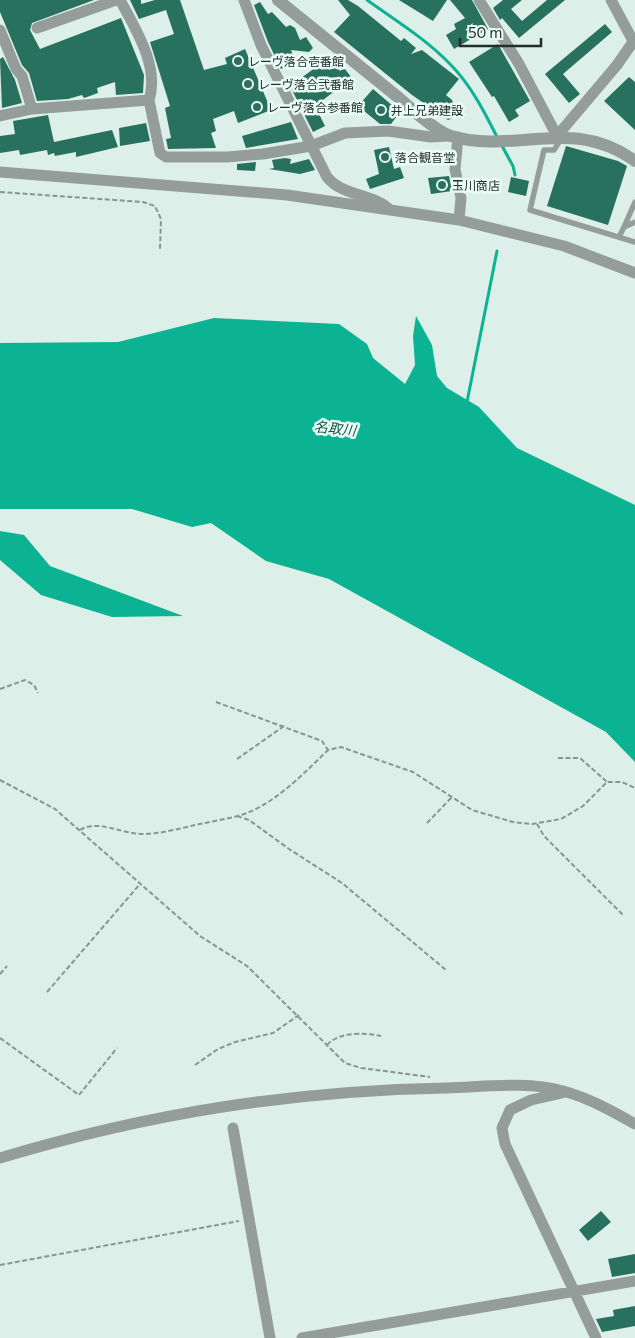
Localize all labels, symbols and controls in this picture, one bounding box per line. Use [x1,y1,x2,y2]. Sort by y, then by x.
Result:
scale bar [460,15,541,47]
text: 50 m [468,23,502,41]
place label: レーヴ落合壱番館 [248,54,344,68]
marker: レーヴ落合壱番館 [232,55,244,67]
place label: レーヴ落合弐番館 [258,77,354,91]
marker: レーヴ落合弐番館 [242,78,254,90]
place label: レーヴ落合参番館 [267,100,363,114]
marker: レーヴ落合参番館 [251,101,263,113]
place label: 井上兄弟建設 [391,103,463,117]
marker: 井上兄弟建設 [375,104,387,116]
place label: 落合観音堂 [395,150,455,164]
marker: 落合観音堂 [379,151,391,163]
place label: 玉川商店 [452,178,500,192]
marker: 玉川商店 [436,179,448,191]
water label: 名取川 [313,417,359,439]

